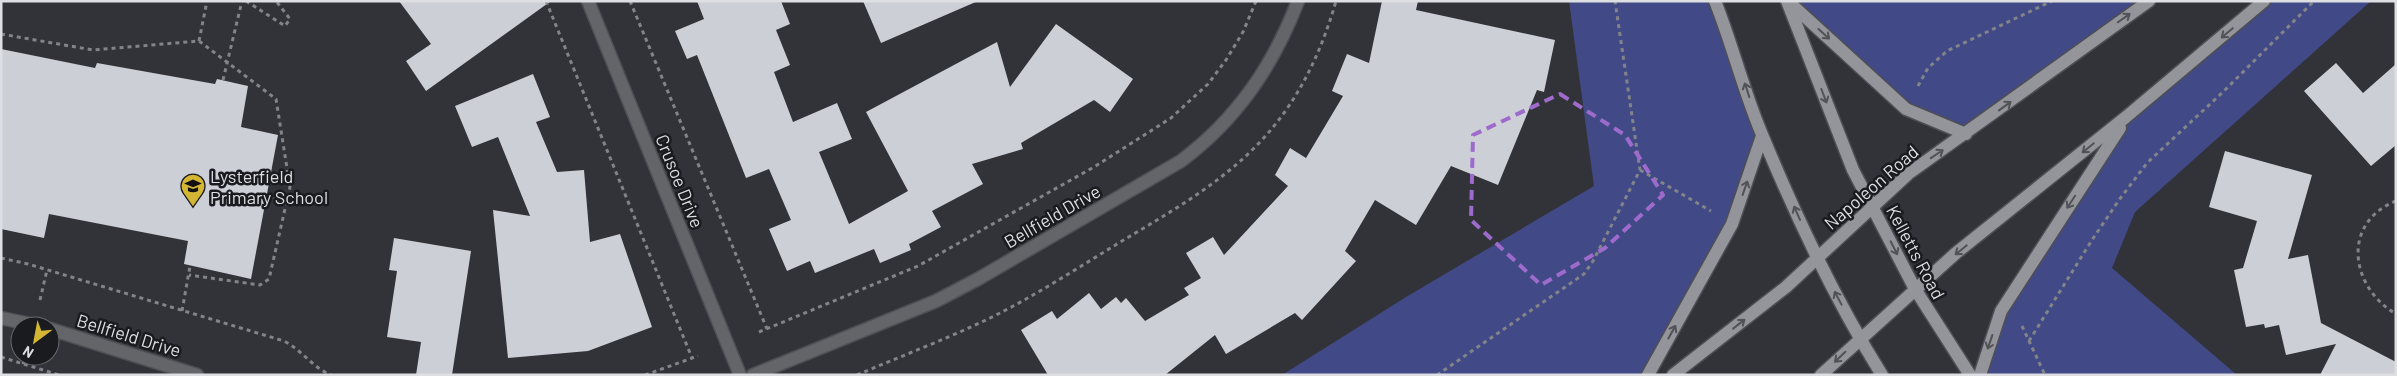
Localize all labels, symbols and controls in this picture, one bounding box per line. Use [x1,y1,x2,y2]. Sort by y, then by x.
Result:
one-way arrow [2117,13,2131,23]
one-way arrow [2221,27,2234,38]
one-way arrow [1818,28,1831,40]
one-way arrow [1741,82,1751,98]
one-way arrow [1821,88,1830,103]
one-way arrow [1998,100,2011,111]
street label: Crusoe Drive [651,131,709,231]
street label: Napoleon Road [1819,140,1923,234]
one-way arrow [2082,143,2095,154]
one-way arrow [1929,149,1943,159]
place label: Lysterfield Primary School [210,165,328,208]
school or university icon: Lysterfield Primary School [180,173,206,207]
street label: Bellfield Drive [1000,180,1104,252]
one-way arrow [1740,180,1750,196]
one-way arrow [2066,195,2076,209]
street label: Kelletts Road [1882,201,1950,303]
one-way arrow [1791,206,1801,221]
one-way arrow [1889,241,1899,256]
one-way arrow [1955,244,1968,255]
one-way arrow [1833,291,1842,306]
street label: Bellfield Drive [74,309,184,361]
north arrow [10,316,60,366]
one-way arrow [1733,318,1746,329]
one-way arrow [1667,325,1677,340]
one-way arrow [1985,334,1995,350]
text: N [19,343,36,362]
one-way arrow [1834,351,1847,363]

